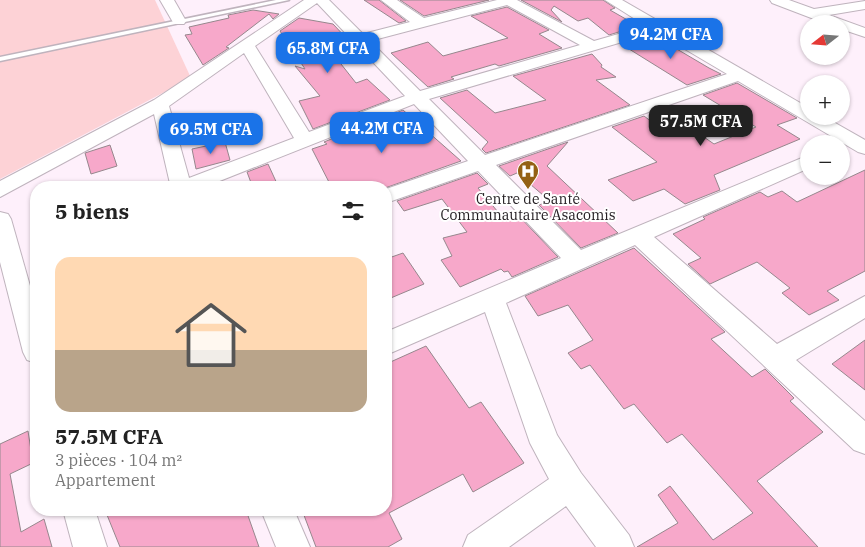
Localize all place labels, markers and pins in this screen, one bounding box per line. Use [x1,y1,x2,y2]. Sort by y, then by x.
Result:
pin: 94.2M CFA [614,18,728,60]
pin: 65.8M CFA [271,32,385,74]
pin: 57.5M CFA [644,104,758,147]
pin: 69.5M CFA [154,112,268,155]
pin: 44.2M CFA [325,112,439,154]
hospital icon: Centre de Santé Communautaire Asacomis [516,159,540,190]
place label: Centre de Santé Communautaire Asacomis [441,190,616,224]

